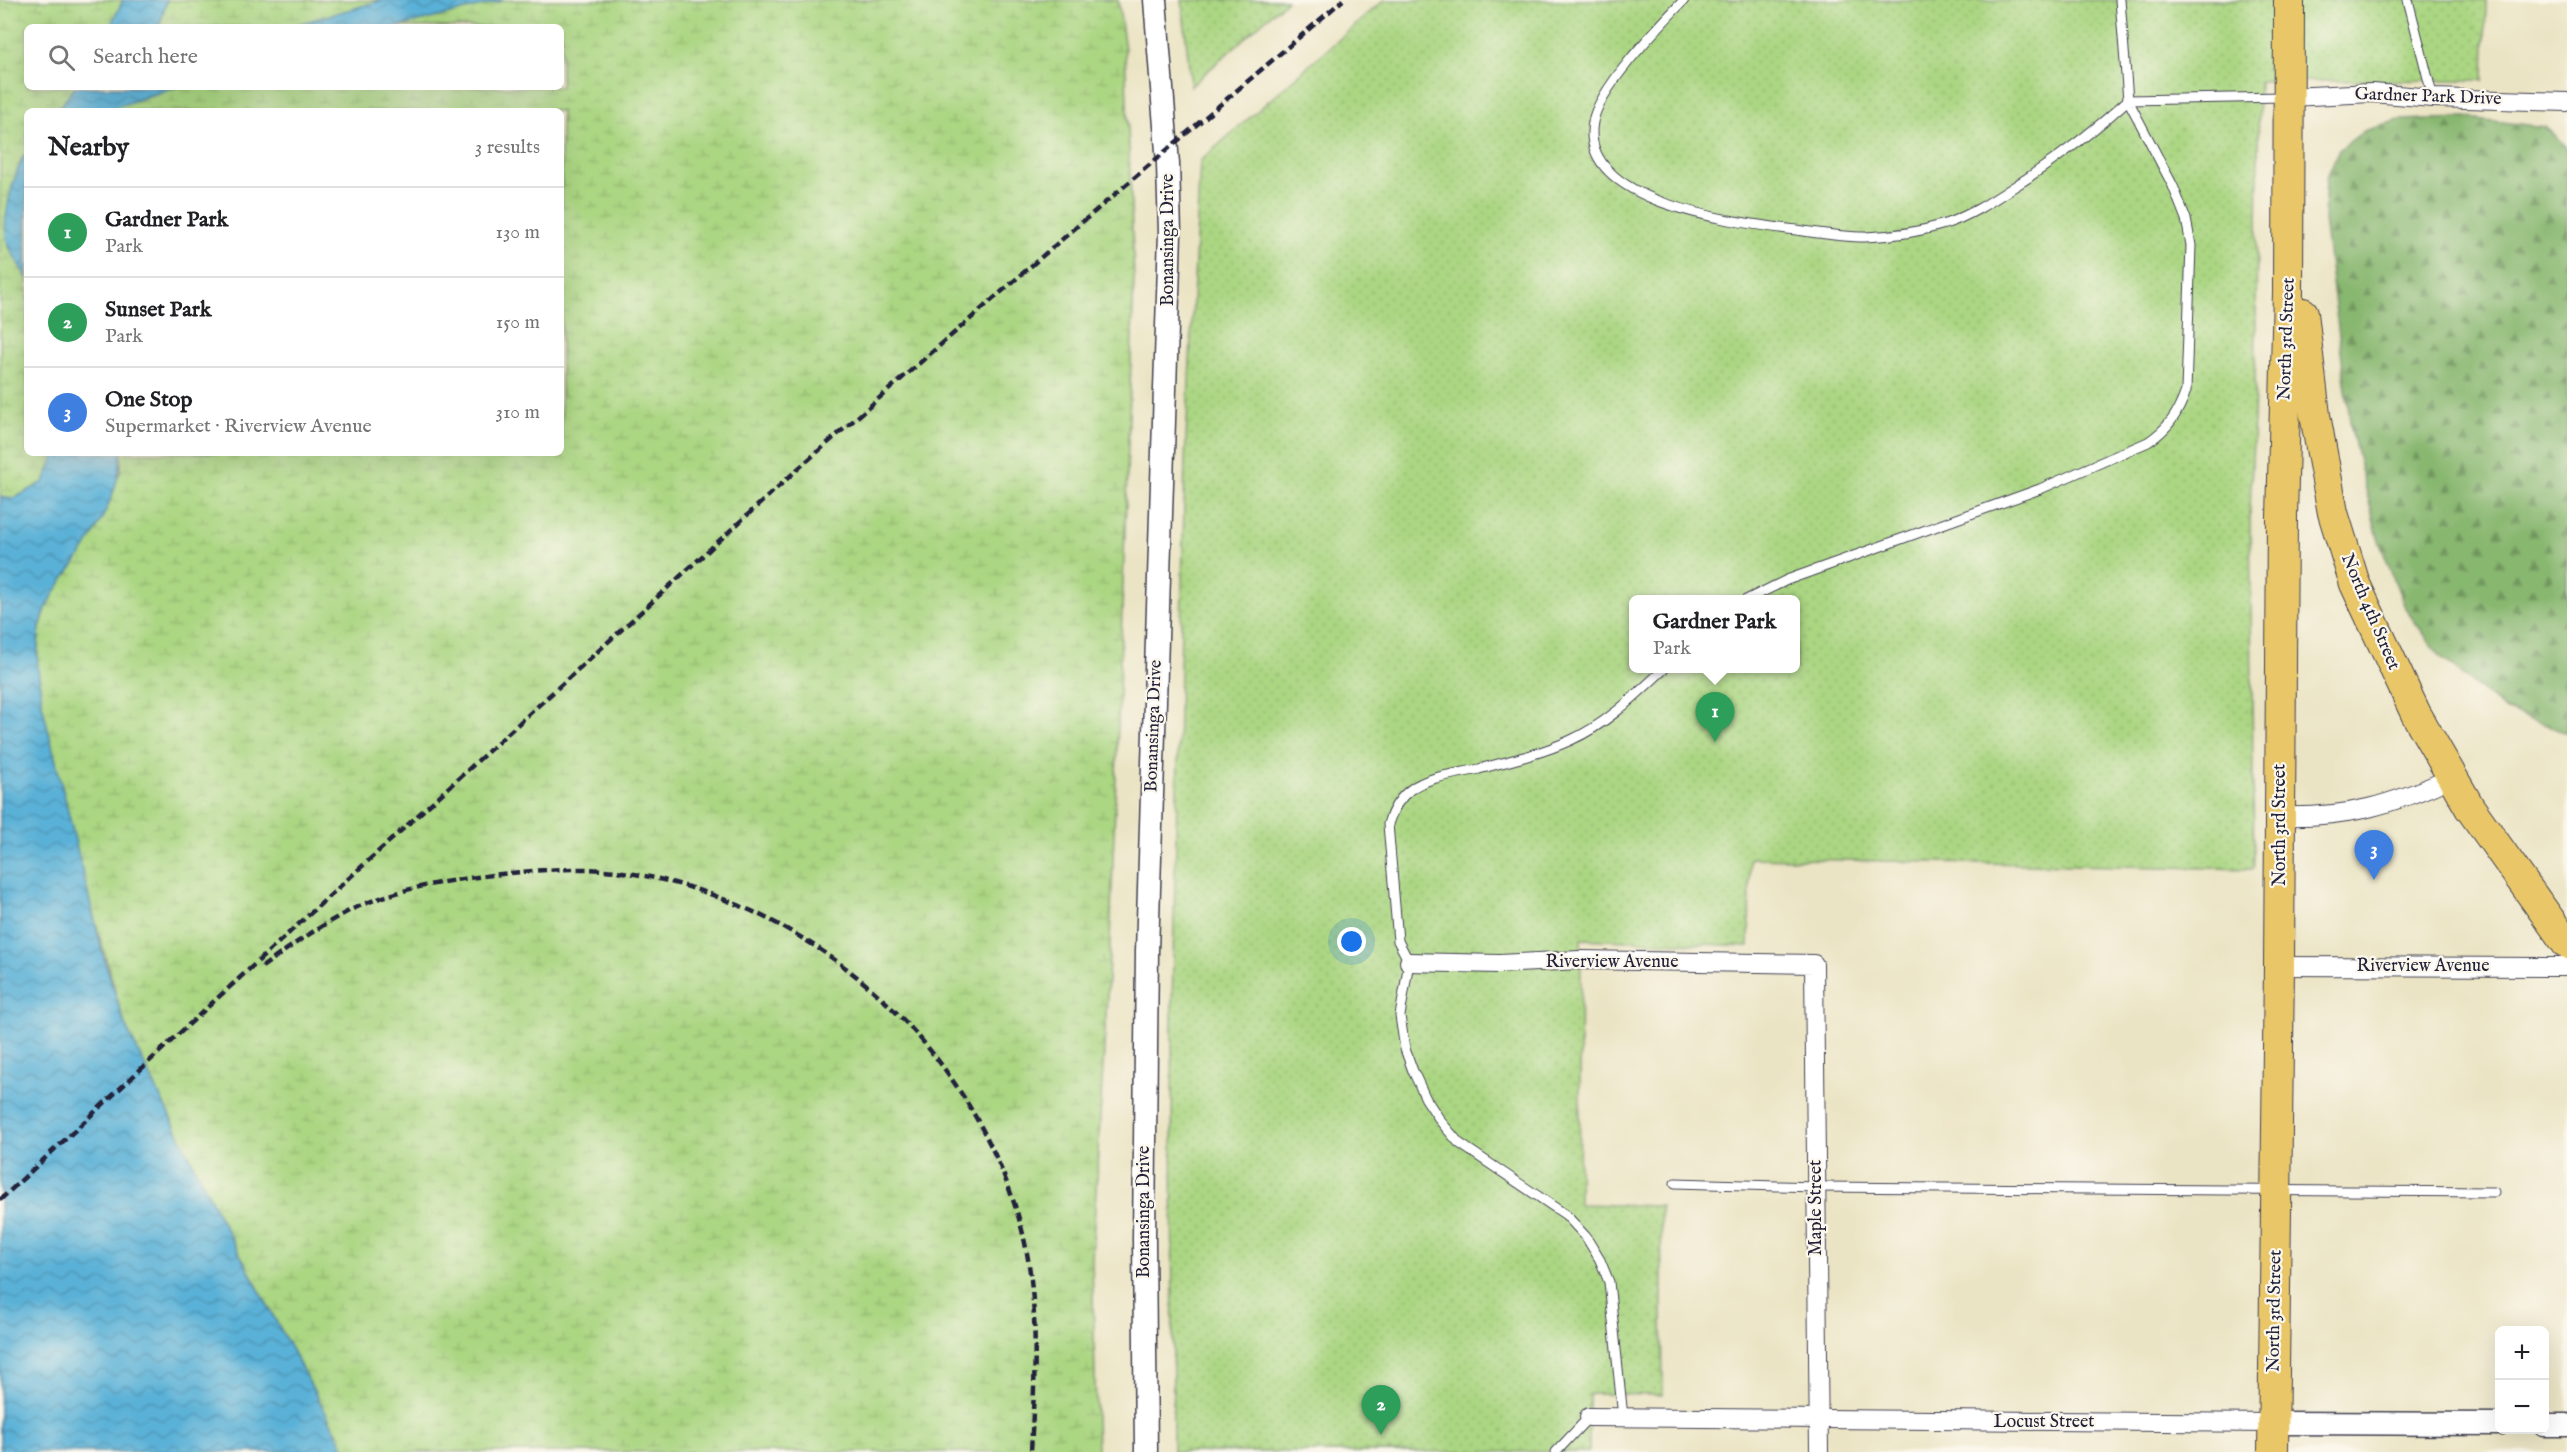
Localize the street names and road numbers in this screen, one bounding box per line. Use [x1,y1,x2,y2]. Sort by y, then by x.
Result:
street label: Gardner Park Drive [2354,83,2502,111]
street label: Bonansinga Drive [1157,174,1180,306]
street label: North 3rd Street [2273,277,2301,401]
street label: North 4th Street [2335,550,2405,674]
street label: Bonansinga Drive [1140,659,1168,793]
street label: North 3rd Street [2269,764,2292,886]
street label: Riverview Avenue [1546,951,1678,974]
street label: Riverview Avenue [2357,955,2489,978]
street label: Bonansinga Drive [1133,1146,1156,1278]
street label: Maple Street [1805,1160,1828,1256]
street label: North 3rd Street [2262,1250,2288,1372]
street label: Locust Street [1994,1411,2094,1434]

